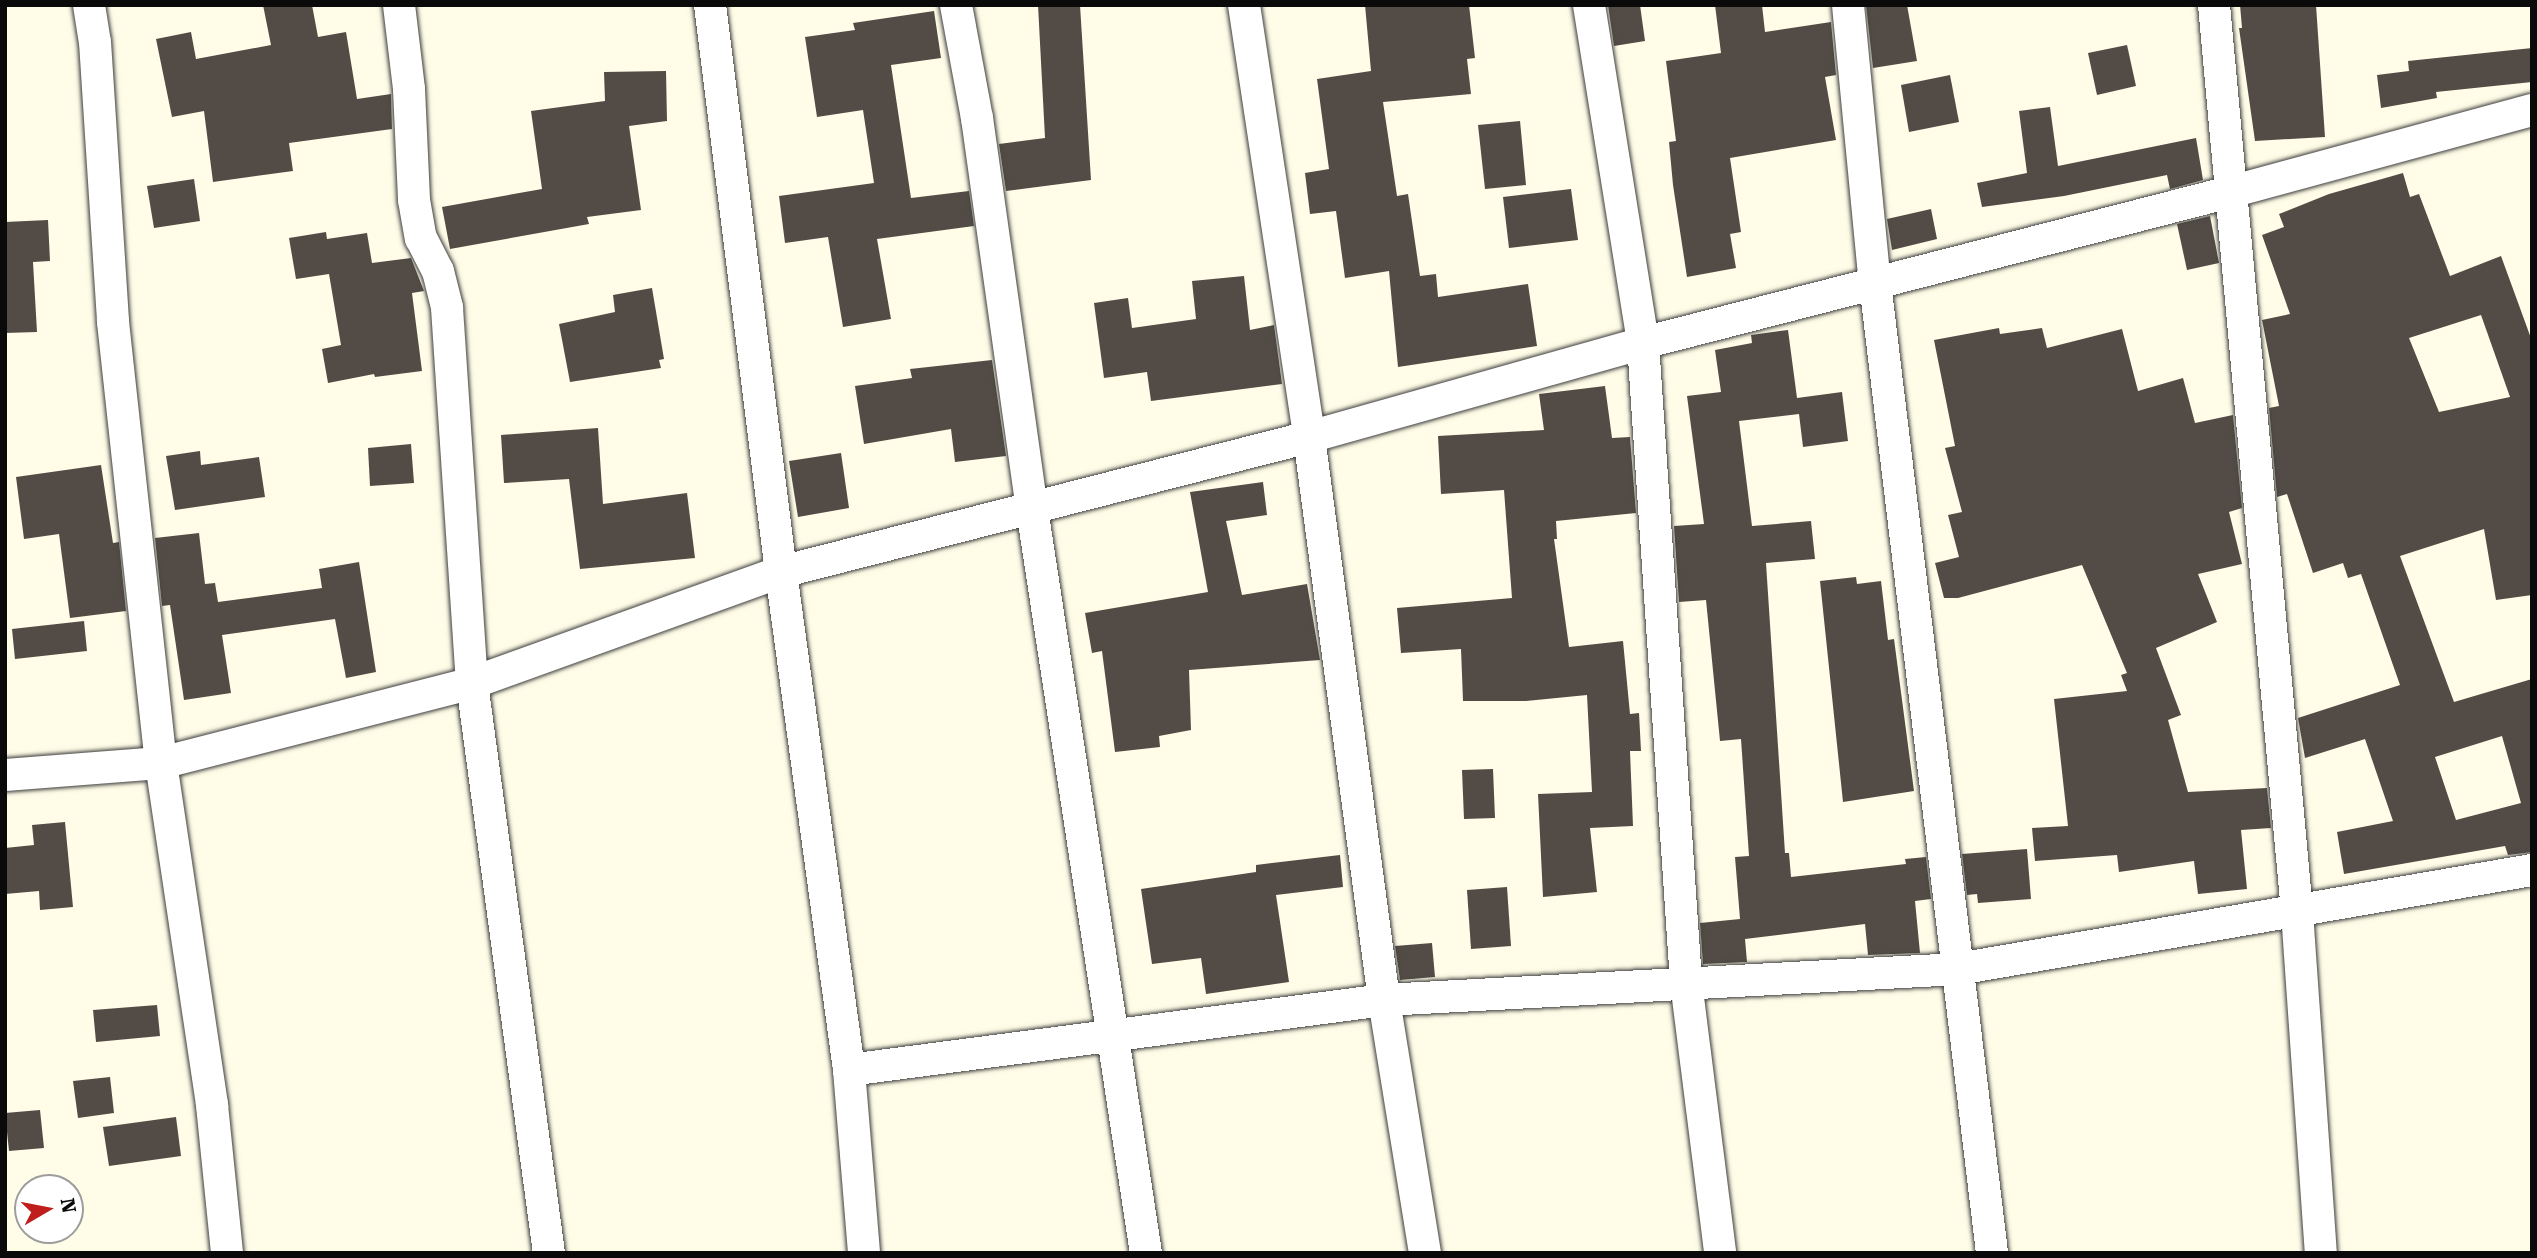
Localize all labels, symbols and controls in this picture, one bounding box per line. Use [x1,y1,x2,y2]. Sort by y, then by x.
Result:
north arrow [14,1174,84,1244]
text: N [56,1196,81,1215]

